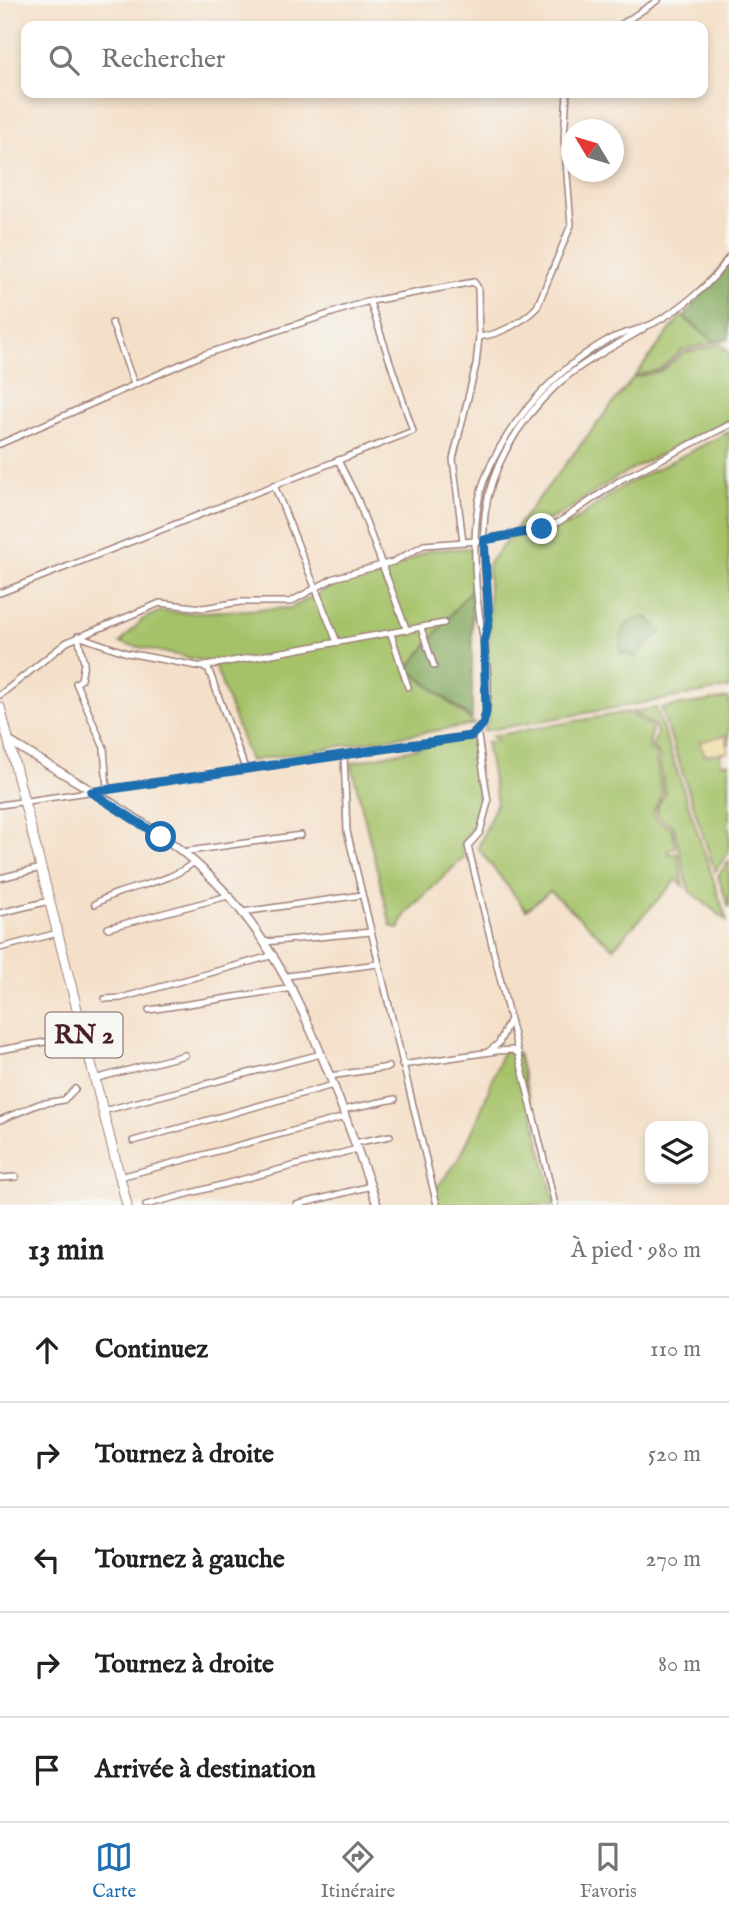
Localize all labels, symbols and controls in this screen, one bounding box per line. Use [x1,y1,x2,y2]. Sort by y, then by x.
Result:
search box [21,21,708,98]
icon: search [45,41,83,79]
text: Rechercher [101,43,225,76]
north arrow [561,119,624,182]
route end [526,513,557,544]
route start [145,821,176,852]
road number: RN 2 [46,1012,122,1058]
map controls [645,1121,708,1184]
button: layers [645,1121,708,1184]
text: 13 min [28,1232,104,1270]
text: À pied · 980 m [571,1236,701,1265]
icon: ahead [28,1331,66,1369]
text: Continuez [95,1333,208,1366]
text: 110 m [650,1335,701,1364]
icon: right [28,1436,66,1474]
text: Tournez à droite [95,1438,274,1471]
text: 520 m [648,1440,701,1469]
icon: left [28,1541,66,1579]
text: Tournez à gauche [95,1543,285,1576]
text: 270 m [646,1545,701,1574]
icon: right [28,1646,66,1684]
text: Tournez à droite [95,1648,274,1681]
text: 80 m [658,1650,701,1679]
icon: arrive [28,1751,66,1789]
text: Arrivée à destination [95,1753,316,1786]
tab: Carte [92,1838,136,1904]
tab: Itinéraire [321,1838,395,1904]
tab: Favoris [580,1838,637,1904]

